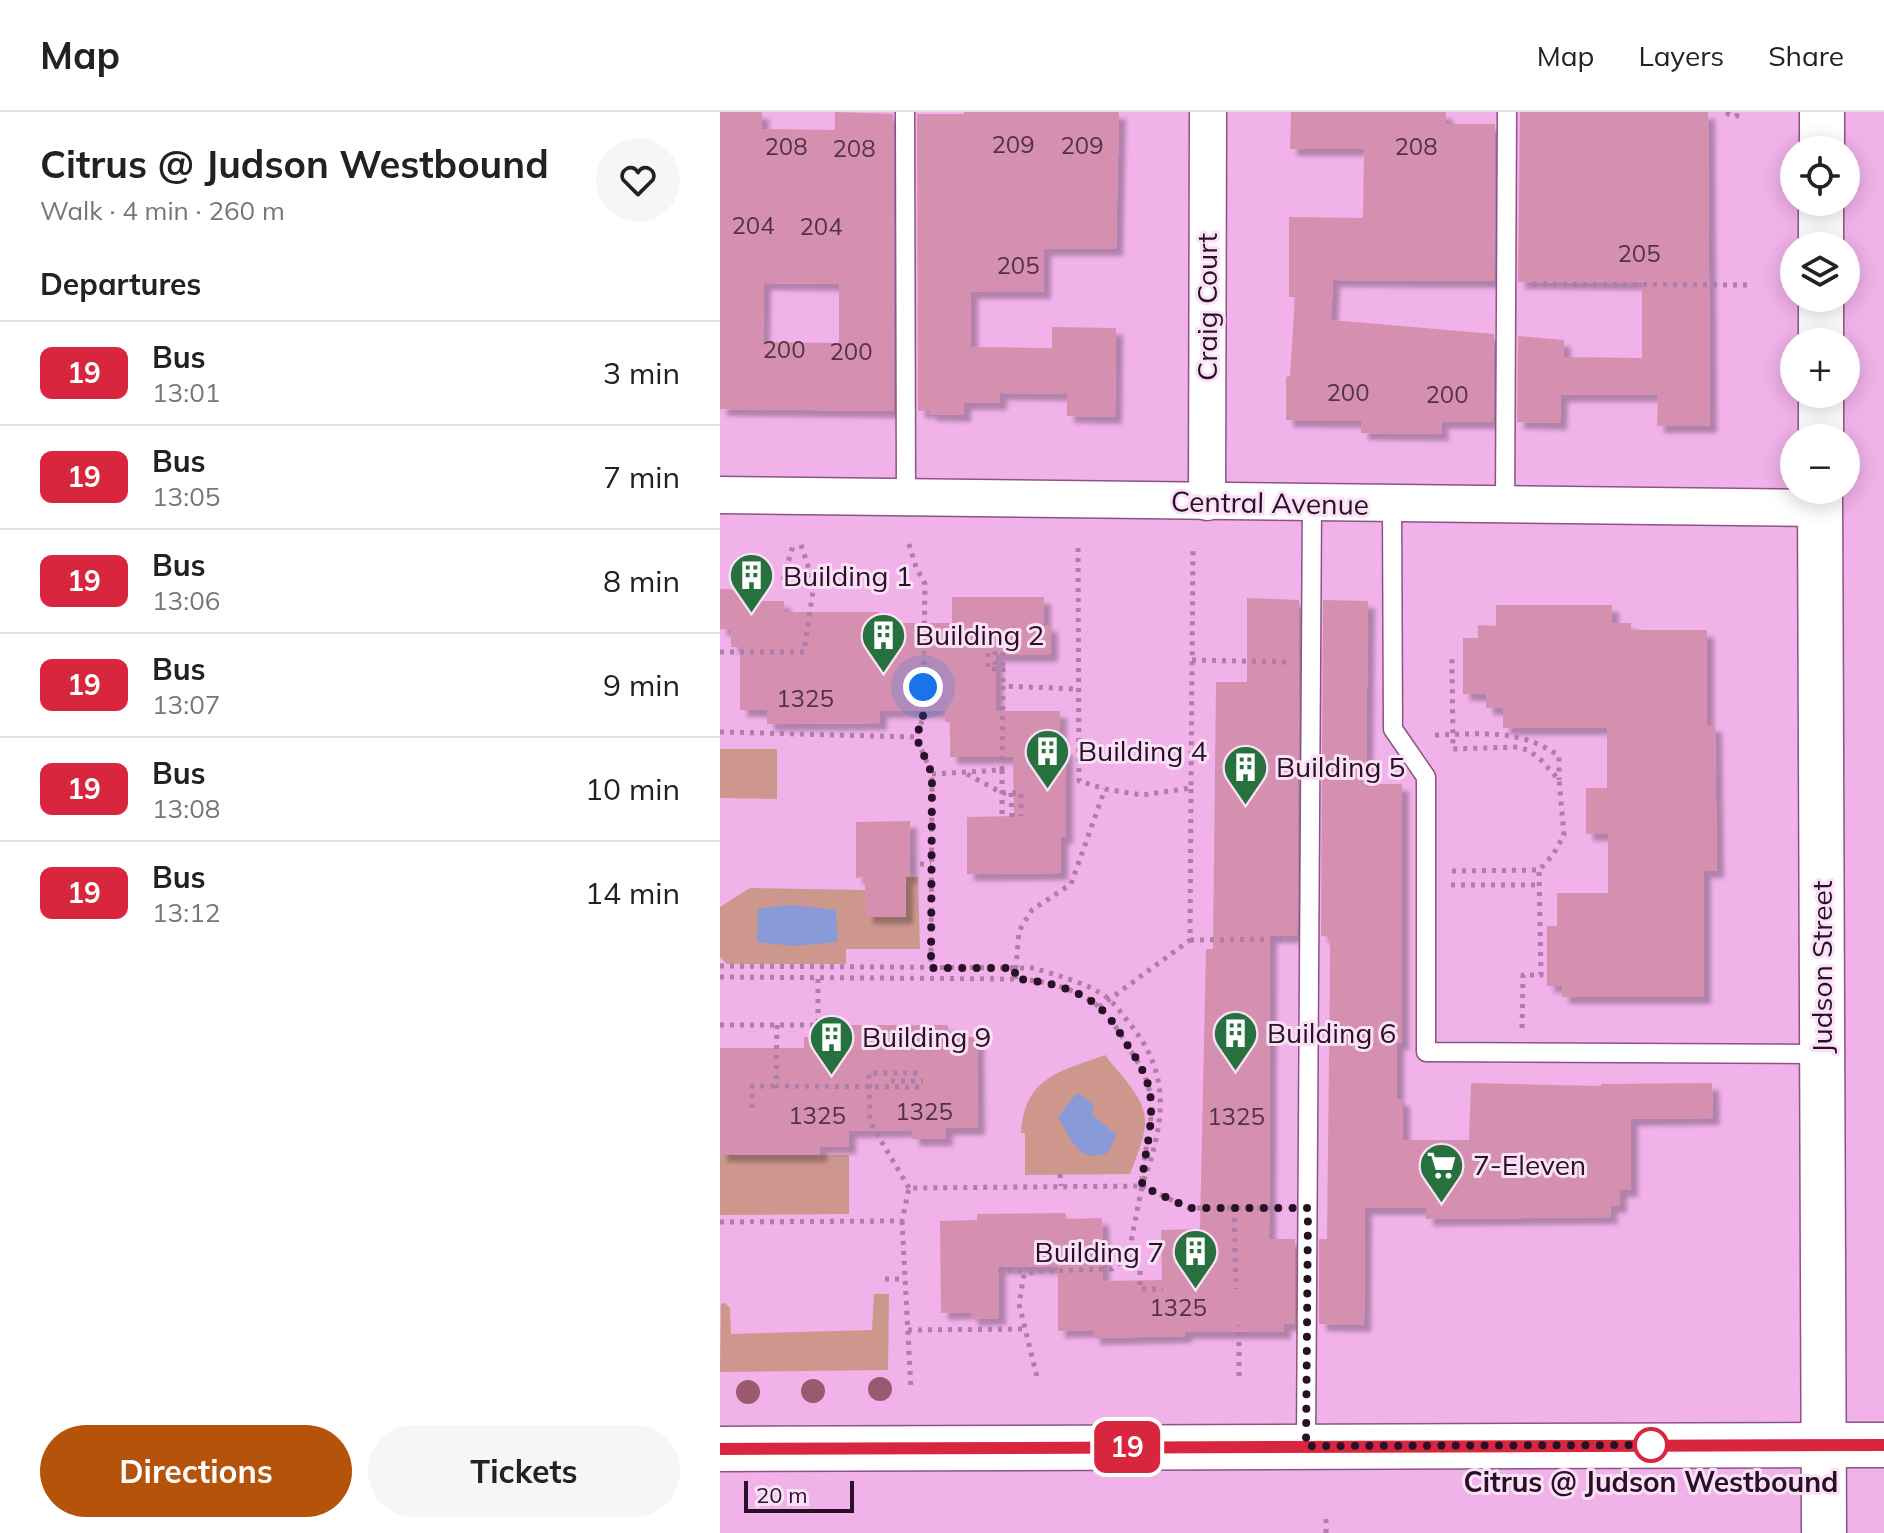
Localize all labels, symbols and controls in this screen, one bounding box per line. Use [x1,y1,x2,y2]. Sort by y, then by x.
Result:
text: Map [40,31,120,79]
text: Map [1537,38,1594,73]
text: Layers [1638,38,1724,73]
text: Share [1768,38,1844,73]
house number: 209 [991,129,1035,159]
house number: 209 [1060,130,1104,160]
house number: 208 [764,131,808,161]
house number: 208 [1394,131,1438,161]
house number: 208 [832,133,876,163]
map controls [1780,136,1860,504]
button: locate [1780,136,1860,216]
button: heart [596,138,680,222]
text: Citrus @ Judson Westbound [40,140,549,188]
text: Walk · 4 min · 260 m [40,194,285,227]
house number: 204 [731,210,775,240]
house number: 204 [799,211,843,241]
button: layers [1780,232,1860,312]
street label: Craig Court [1189,233,1224,381]
house number: 205 [1617,238,1661,268]
house number: 205 [996,250,1040,280]
text: Departures [40,265,201,303]
button: + [1780,328,1860,408]
house number: 200 [762,334,806,364]
house number: 200 [829,336,873,366]
text: Bus [152,338,206,376]
text: 3 min [603,354,680,392]
text: 19 [67,355,101,390]
text: 13:01 [152,376,220,409]
house number: 200 [1326,377,1370,407]
house number: 200 [1425,379,1469,409]
button: − [1780,424,1860,504]
text: Bus [152,442,206,480]
text: 7 min [603,458,680,496]
text: 19 [67,459,101,494]
text: 13:05 [152,480,220,513]
street label: Central Avenue [1171,483,1369,522]
text: Bus [152,546,206,584]
building icon: Building 1 [728,552,776,615]
place label: Building 1 [783,558,912,593]
text: 8 min [603,562,680,600]
text: 19 [67,563,101,598]
text: 13:06 [152,584,220,617]
building icon: Building 2 [860,611,908,674]
place label: Building 2 [915,617,1044,652]
text: Bus [152,650,206,688]
text: 9 min [603,666,680,704]
text: 19 [67,667,101,702]
your location [903,667,943,707]
house number: 1325 [776,683,834,713]
text: 13:07 [152,688,220,721]
building icon: Building 4 [1023,727,1071,790]
place label: Building 4 [1078,733,1208,768]
building icon: Building 5 [1221,743,1269,806]
place label: Building 5 [1276,749,1405,784]
text: Bus [152,754,206,792]
text: 10 min [585,770,680,808]
text: 19 [67,771,101,806]
text: 13:08 [152,792,220,825]
text: Bus [152,858,206,896]
text: 14 min [585,874,680,912]
text: 19 [67,875,101,910]
street label: Judson Street [1804,880,1839,1054]
text: 13:12 [152,896,220,929]
building icon: Building 6 [1212,1009,1260,1072]
building icon: Building 9 [807,1013,855,1076]
place label: Building 6 [1267,1015,1396,1050]
place label: Building 9 [862,1019,991,1054]
house number: 1325 [895,1096,953,1126]
house number: 1325 [788,1100,846,1130]
house number: 1325 [1207,1101,1265,1131]
supermarket icon: 7-Eleven [1418,1141,1466,1204]
place label: 7-Eleven [1473,1147,1586,1182]
building icon: Building 7 [1171,1228,1219,1291]
place label: Building 7 [1035,1234,1164,1269]
house number: 1325 [1149,1292,1207,1322]
line badge: 19 [1091,1421,1163,1473]
button: Directions [40,1425,352,1517]
button: Tickets [368,1425,680,1517]
marker: Citrus @ Judson Westbound [1634,1428,1668,1462]
text: 19 [1110,1429,1144,1464]
place label: Citrus @ Judson Westbound [1464,1464,1838,1499]
scale bar [744,1477,854,1513]
text: 20 m [756,1481,807,1509]

